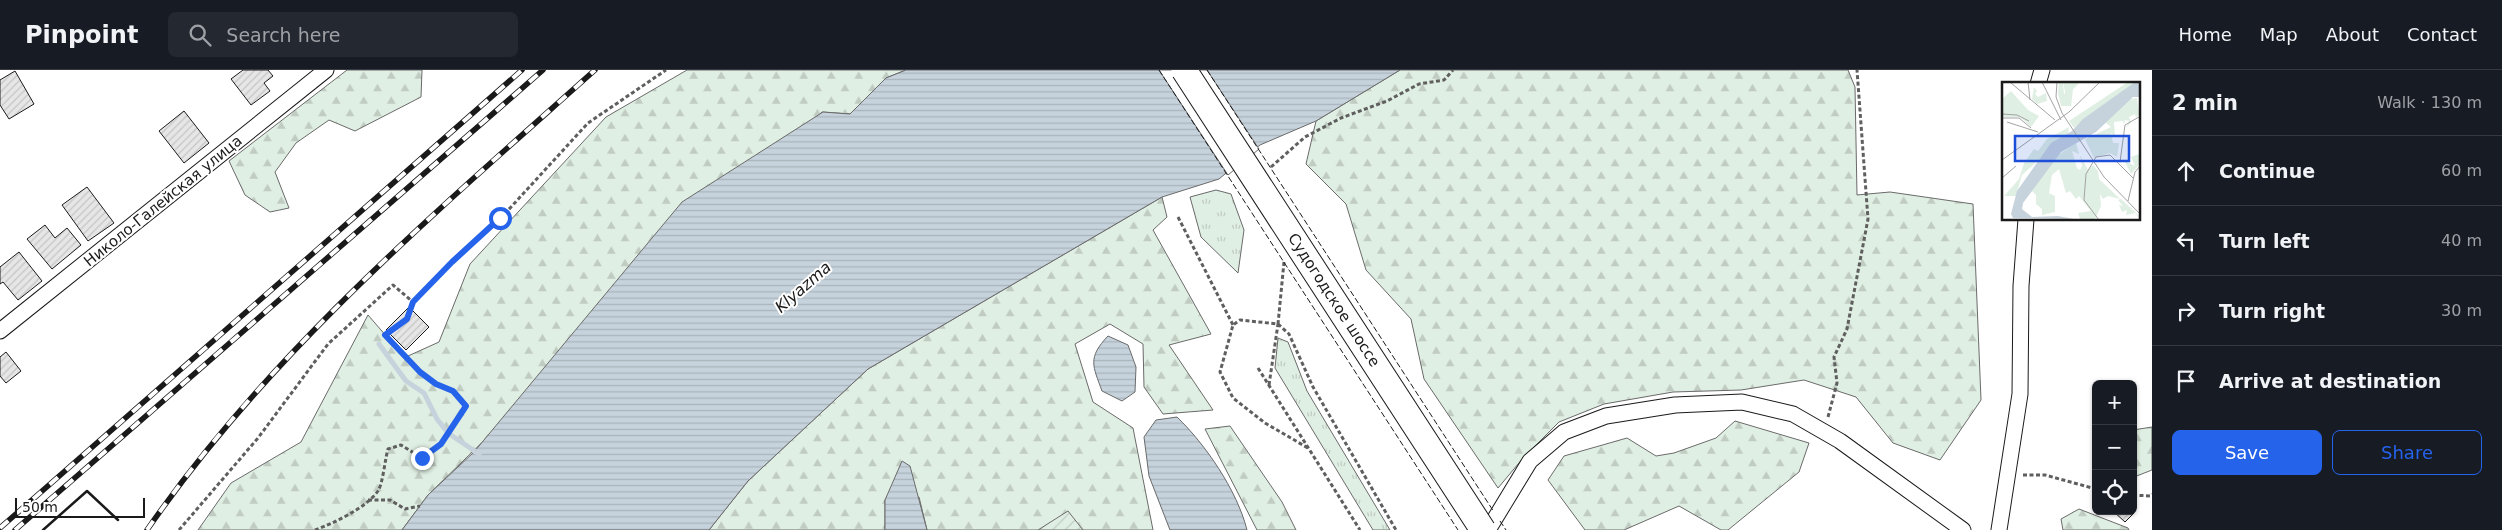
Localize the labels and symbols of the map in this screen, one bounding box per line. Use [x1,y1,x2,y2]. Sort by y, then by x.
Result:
inset map [2002,82,2140,220]
street label: Николо-Галейская улица [80,132,246,270]
route start [489,207,512,230]
street label: Судогодское шоссе [1284,230,1384,370]
water label: Klyazma [771,258,835,316]
route end [411,447,434,470]
scale bar [15,495,145,518]

